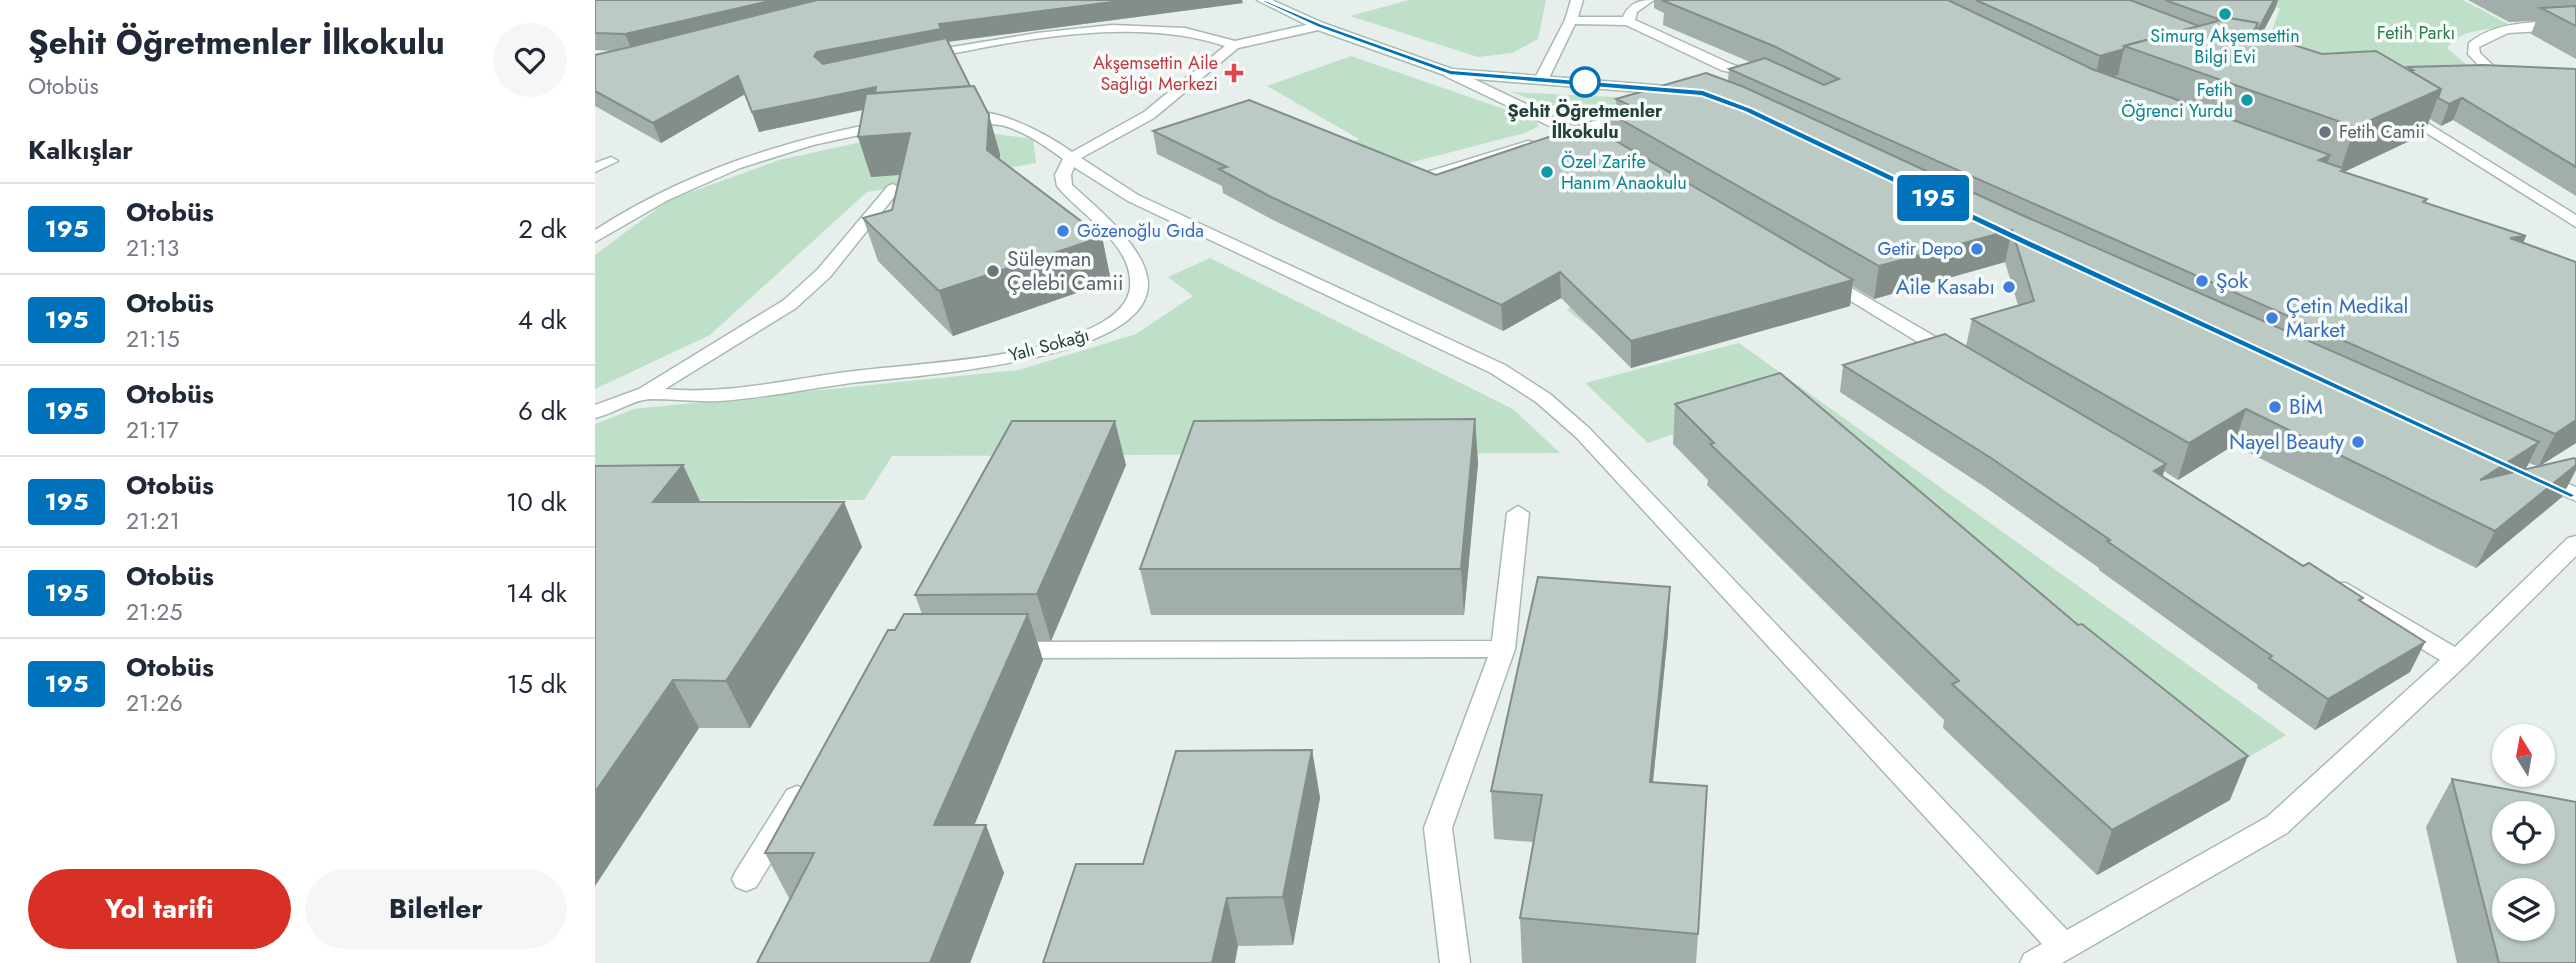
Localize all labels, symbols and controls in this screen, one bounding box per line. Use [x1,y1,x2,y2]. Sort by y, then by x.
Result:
marker: Simurg Akşemsettin Bilgi Evi [2217,6,2233,22]
text: Şehit Öğretmenler İlkokulu [28,19,445,66]
park label: Fetih Parkı [2377,20,2455,46]
button: heart [493,23,567,97]
place label: Simurg Akşemsettin Bilgi Evi [2150,23,2300,70]
place label: Akşemsettin Aile Sağlığı Merkezi [1093,50,1218,97]
marker: Akşemsettin Aile Sağlığı Merkezi [1224,63,1244,83]
marker: Şehit Öğretmenler İlkokulu [1570,67,1600,97]
text: Otobüs [28,69,99,103]
place label: Fetih Öğrenci Yurdu [2121,77,2233,124]
marker: Fetih Öğrenci Yurdu [2239,92,2255,108]
place label: Şehit Öğretmenler İlkokulu [1508,98,1663,145]
place label: Fetih Camii [2339,119,2425,145]
marker: Fetih Camii [2317,124,2333,140]
text: Kalkışlar [28,131,133,169]
place label: Özel Zarife Hanım Anaokulu [1561,149,1687,196]
marker: Özel Zarife Hanım Anaokulu [1539,164,1555,180]
line badge: 195 [1893,175,1973,221]
text: 195 [1911,180,1955,215]
text: Otobüs [126,193,214,231]
text: 2 dk [518,210,567,248]
text: 195 [45,211,88,246]
place label: Gözenoğlu Gıda [1077,218,1204,244]
marker: Gözenoğlu Gıda [1055,223,1071,239]
text: 21:13 [126,231,179,265]
place label: Getir Depo [1878,236,1963,262]
marker: Getir Depo [1969,241,1985,257]
place label: Süleyman Çelebi Camii [1007,244,1123,298]
marker: Süleyman Çelebi Camii [985,263,1001,279]
place label: Şok [2216,266,2249,296]
place label: Aile Kasabı [1896,272,1995,302]
marker: Şok [2194,273,2210,289]
marker: Aile Kasabı [2001,279,2017,295]
text: Otobüs [126,284,214,322]
place label: Çetin Medikal Market [2286,291,2408,345]
text: 4 dk [518,301,567,339]
text: 195 [45,302,88,337]
marker: Çetin Medikal Market [2264,310,2280,326]
text: 21:15 [126,322,180,356]
street label: Yalı Sokağı [1006,322,1092,368]
text: Otobüs [126,375,214,413]
text: 6 dk [518,392,567,430]
place label: BİM [2289,392,2323,422]
text: 195 [45,393,88,428]
marker: BİM [2267,399,2283,415]
text: 21:17 [126,413,179,447]
place label: Nayel Beauty [2229,427,2345,457]
marker: Nayel Beauty [2350,434,2366,450]
text: Otobüs [126,466,214,504]
text: 10 dk [506,483,567,521]
text: 195 [45,484,88,519]
text: 21:21 [126,504,180,538]
text: Otobüs [126,557,214,595]
text: 14 dk [506,574,567,612]
text: 195 [45,575,88,610]
text: 21:25 [126,595,182,629]
text: Otobüs [126,648,214,686]
text: 15 dk [507,665,567,703]
text: 195 [45,666,88,701]
text: 21:26 [126,686,183,720]
north arrow [2492,724,2555,788]
map controls [2492,724,2555,941]
button: locate [2492,801,2555,864]
button: Yol tarifi [28,869,291,949]
button: Biletler [305,869,567,949]
button: layers [2492,878,2555,941]

